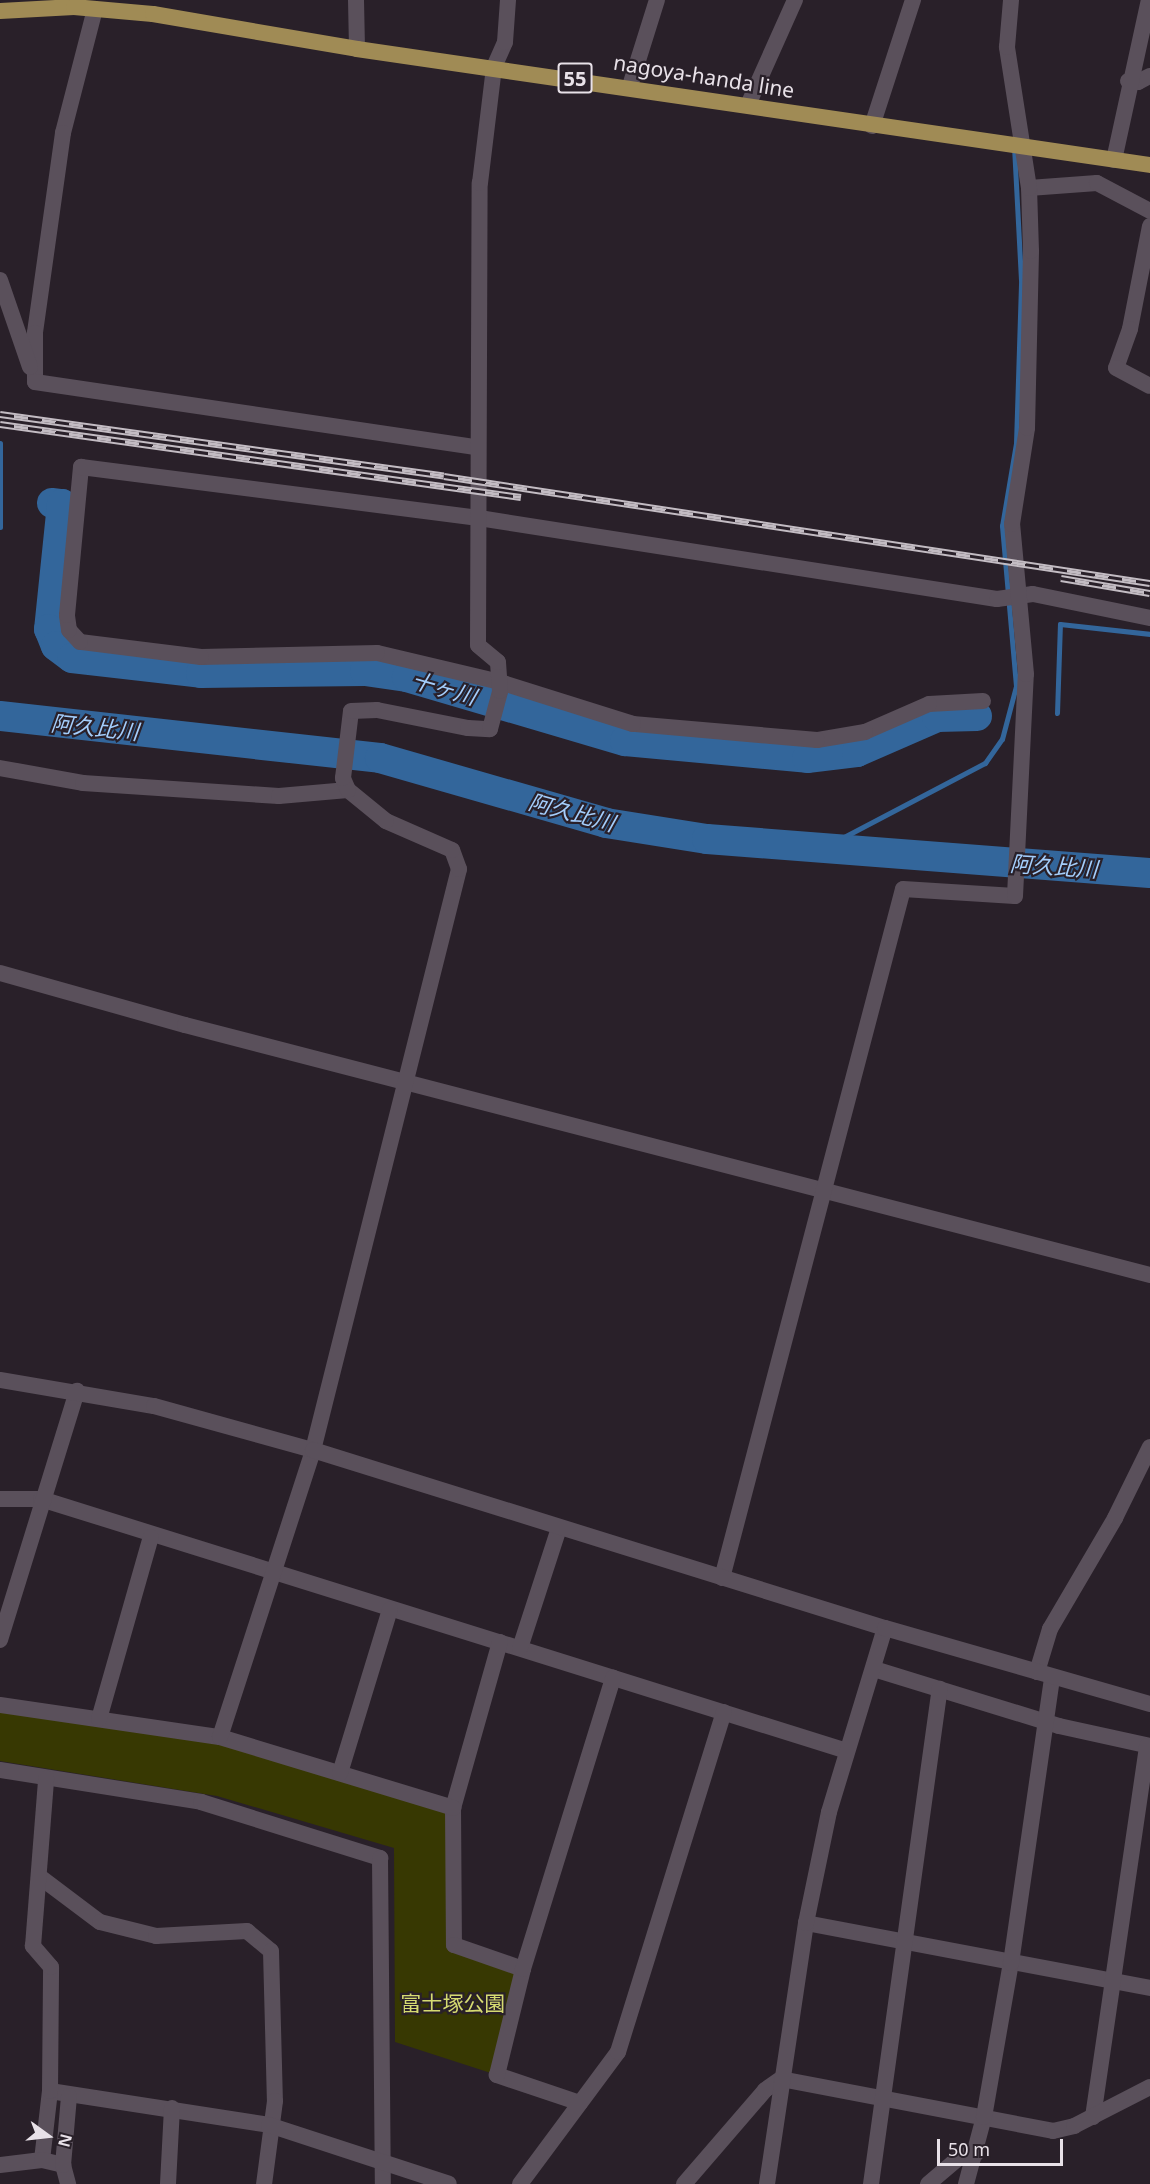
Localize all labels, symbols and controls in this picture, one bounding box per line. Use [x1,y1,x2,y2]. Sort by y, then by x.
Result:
street label: nagoya-handa line [612,49,796,103]
road number: 55 [557,61,593,95]
water label: 十ヶ川 [409,666,479,710]
water label: 阿久比川 [50,709,140,745]
water label: 阿久比川 [526,788,618,836]
water label: 阿久比川 [1009,850,1099,882]
park label: 富士塚公園 [401,1990,505,2016]
north arrow [18,2106,78,2166]
scale bar [940,2127,1066,2165]
text: N [53,2132,78,2150]
text: 50 m [948,2137,990,2161]

